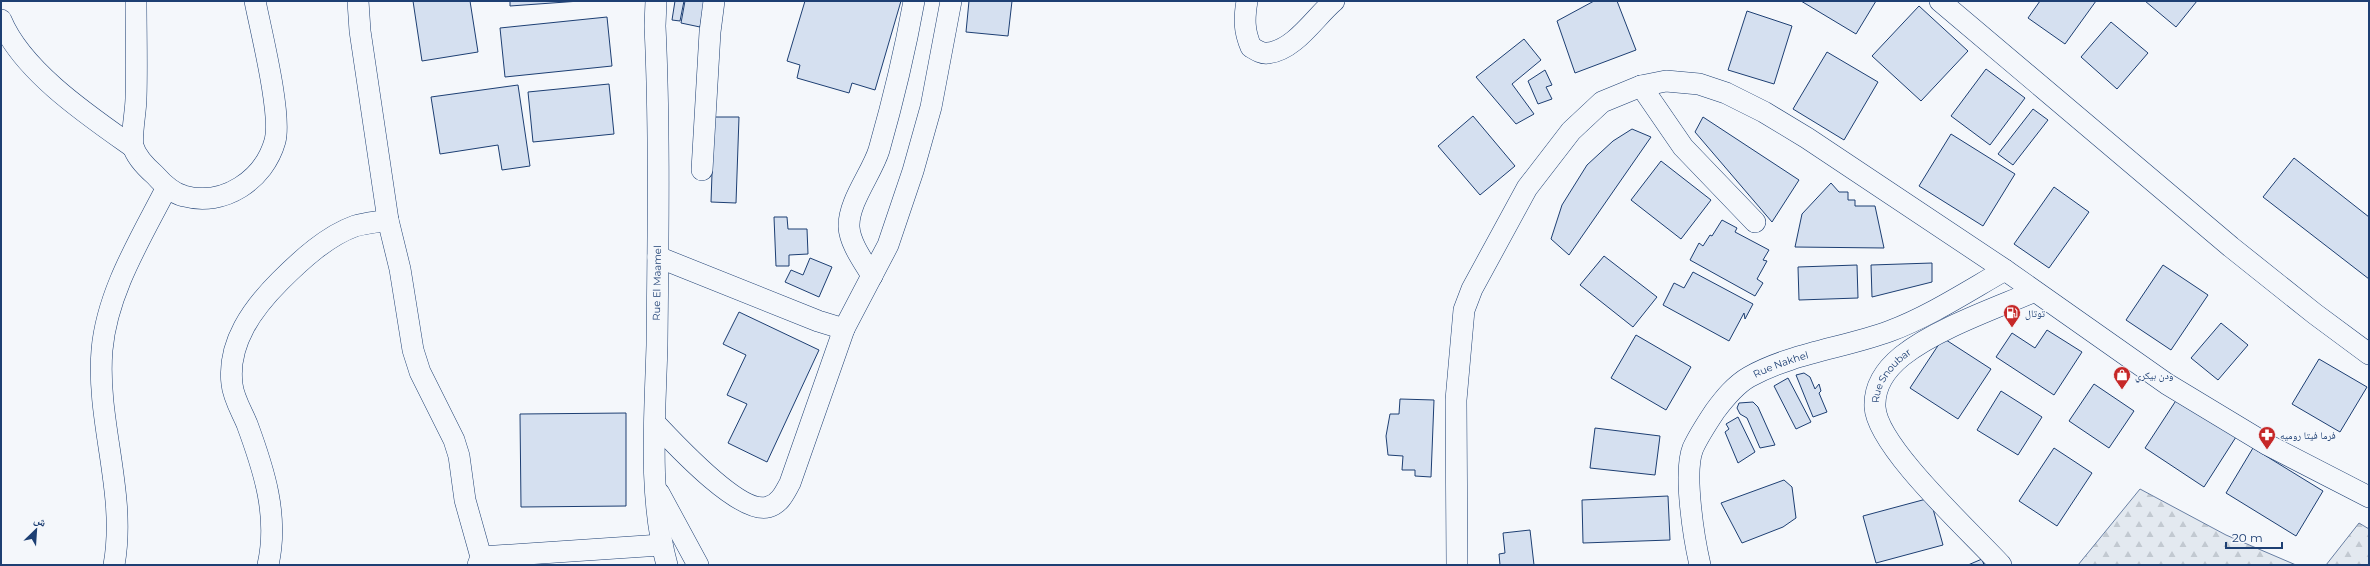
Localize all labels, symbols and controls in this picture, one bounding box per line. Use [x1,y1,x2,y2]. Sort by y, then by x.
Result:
street label: Rue El Maamel [650,245,664,321]
fuel station icon: توتال [2002,303,2022,328]
place label: توتال [2025,307,2045,320]
street label: Rue Snoubar [1868,345,1913,404]
street label: Rue Nakhel [1751,348,1810,380]
shop icon: ودن بيكري [2112,365,2132,390]
place label: ودن بيكري [2135,369,2174,383]
pharmacy icon: فرما فيتا روميه [2257,425,2277,450]
place label: فرما فيتا روميه [2280,429,2336,442]
north arrow [16,510,56,550]
text: ش [32,512,49,531]
scale bar [2226,524,2282,550]
text: 20 m [2232,530,2263,545]

